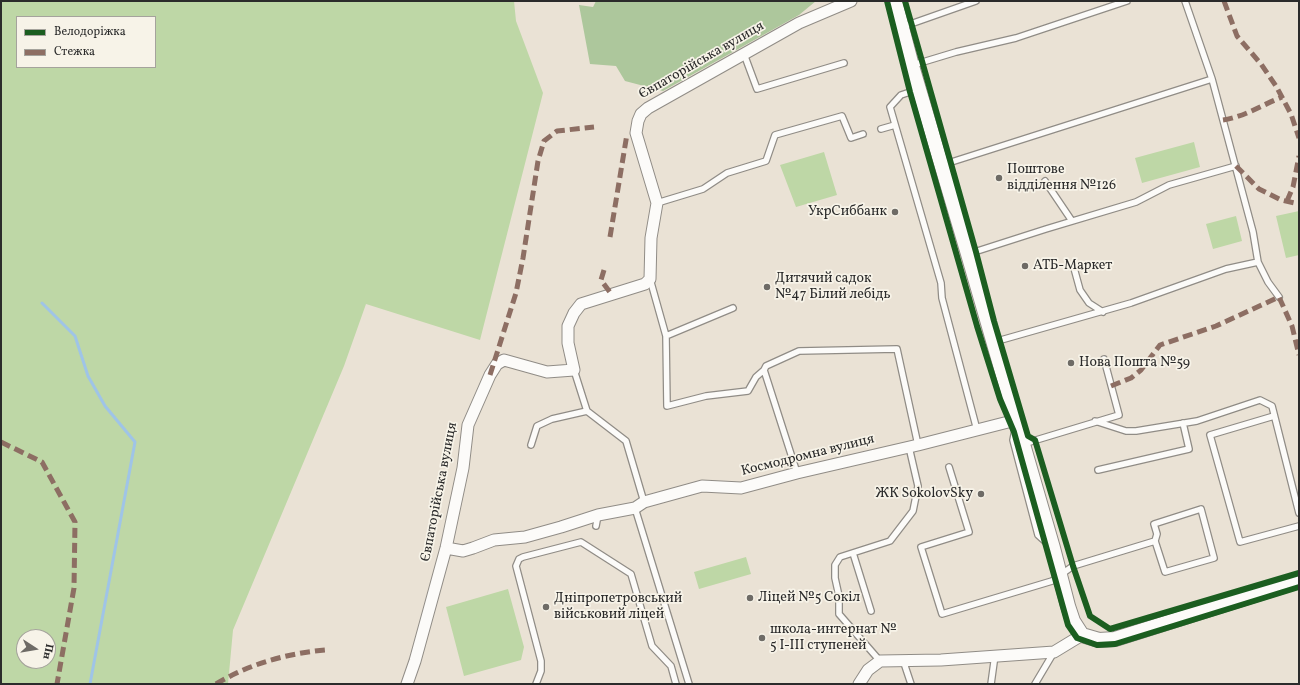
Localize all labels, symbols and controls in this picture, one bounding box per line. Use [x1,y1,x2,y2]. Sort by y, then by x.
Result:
legend [16,16,156,68]
street label: Євпаторійська вулиця [636,18,768,104]
text: Велодоріжка [54,24,126,40]
text: Стежка [54,44,95,60]
place label: Поштове відділення №126 [1007,162,1116,194]
marker: Поштове відділення №126 [994,173,1004,183]
place label: УкрСиббанк [808,204,887,220]
marker: УкрСиббанк [890,207,900,217]
place label: АТБ-Маркет [1033,258,1112,274]
marker: АТБ-Маркет [1020,261,1030,271]
place label: Дитячий садок №47 Білий лебідь [775,271,891,304]
marker: Дитячий садок №47 Білий лебідь [762,282,772,292]
place label: Нова Пошта №59 [1079,355,1190,371]
marker: Нова Пошта №59 [1066,358,1076,368]
street label: Євпаторійська вулиця [418,421,462,563]
street label: Космодромна вулиця [740,431,876,481]
place label: ЖК SokolovSky [876,486,973,502]
marker: ЖК SokolovSky [976,489,986,499]
place label: Ліцей №5 Сокіл [758,590,860,606]
place label: Дніпропетровський військовий ліцей [554,591,682,624]
marker: Ліцей №5 Сокіл [745,593,755,603]
marker: Дніпропетровський військовий ліцей [541,602,551,612]
place label: школа-интернат № 5 I-III ступеней [770,622,896,654]
north arrow [16,629,56,669]
marker: школа-интернат № 5 I-III ступеней [757,633,767,643]
text: Пн [38,642,56,661]

